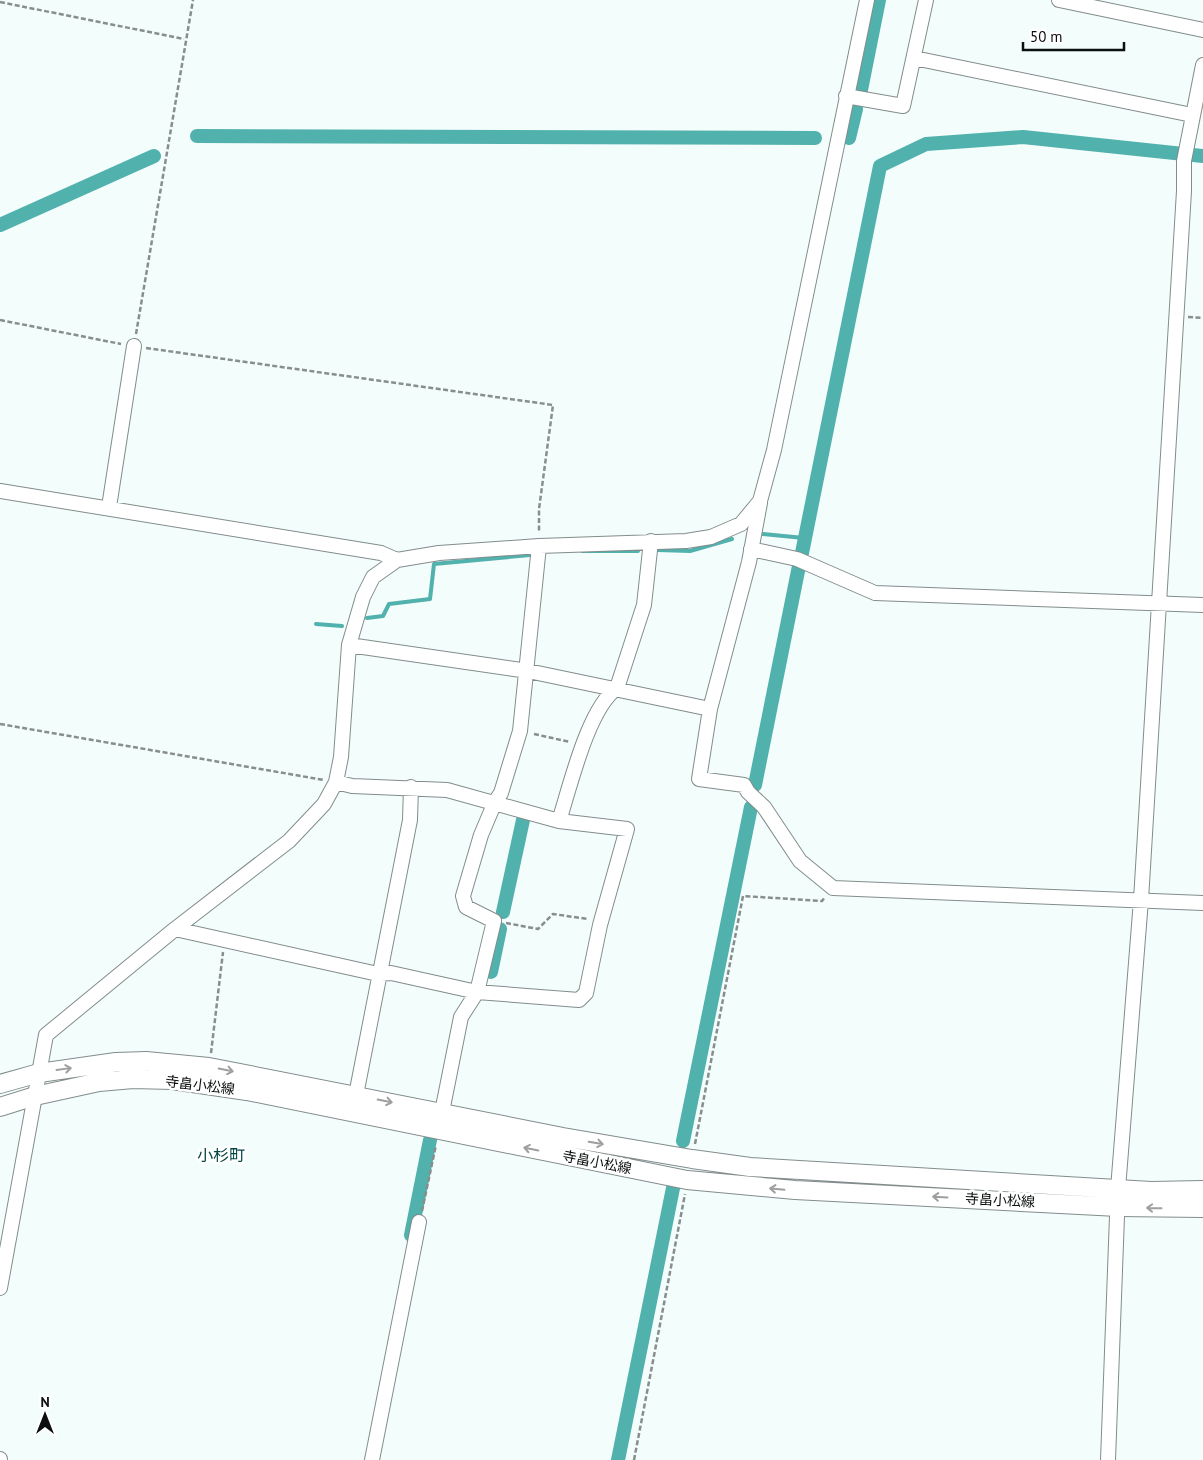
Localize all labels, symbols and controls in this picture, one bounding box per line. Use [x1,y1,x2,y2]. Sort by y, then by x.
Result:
scale bar [1023,20,1124,52]
text: 50 m [1030,27,1063,46]
one-way arrow [56,1064,72,1074]
one-way arrow [217,1065,233,1075]
street label: 寺畠小松線 [164,1072,236,1098]
one-way arrow [377,1096,393,1106]
one-way arrow [588,1138,604,1148]
one-way arrow [523,1144,539,1153]
district label: 小杉町 [197,1145,245,1165]
street label: 寺畠小松線 [561,1146,633,1178]
one-way arrow [770,1184,786,1193]
street label: 寺畠小松線 [965,1189,1035,1211]
one-way arrow [932,1192,948,1201]
one-way arrow [1147,1203,1163,1213]
north arrow [20,1390,70,1440]
text: N [40,1393,50,1411]

